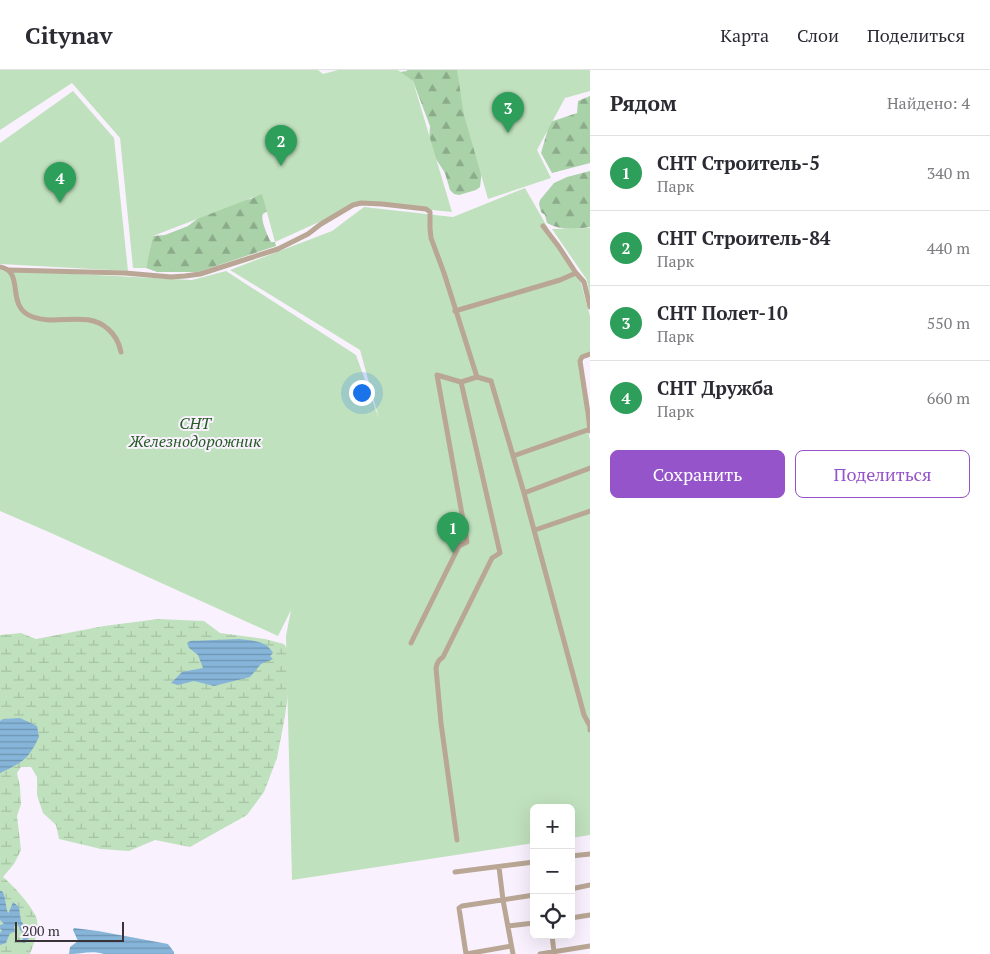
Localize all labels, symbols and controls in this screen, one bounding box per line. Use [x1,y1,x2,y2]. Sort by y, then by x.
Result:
text: Citynav [25,19,112,51]
text: Карта [720,23,769,47]
text: Слои [797,23,839,47]
text: Поделиться [867,23,965,47]
text: Рядом [610,89,677,117]
pin: 3 [492,92,524,133]
text: Найдено: 4 [887,92,970,114]
pin: 2 [265,125,297,166]
text: СНТ Строитель-5 [657,150,820,175]
pin: 4 [44,162,76,203]
text: 1 [621,162,631,184]
text: 340 m [927,162,970,184]
text: Парк [657,175,694,197]
text: СНТ Строитель-84 [657,225,831,250]
text: 2 [621,237,631,259]
text: 440 m [927,237,970,259]
text: Парк [657,250,694,272]
text: СНТ Полет-10 [657,300,788,325]
text: 3 [621,312,631,334]
text: 550 m [927,312,970,334]
text: Парк [657,325,694,347]
text: СНТ Дружба [657,375,774,400]
your location [349,380,375,406]
text: 4 [621,387,631,409]
text: 660 m [927,387,970,409]
text: Парк [657,400,694,422]
park label: СНТ Железнодорожник [128,412,261,452]
button: Сохранить [610,450,785,498]
button: Поделиться [795,450,970,498]
pin: 1 [437,512,469,553]
map controls [530,804,575,939]
button: + [530,804,575,849]
button: − [530,849,575,894]
button: locate [530,894,575,939]
scale bar [15,919,124,942]
text: 200 m [22,921,60,940]

